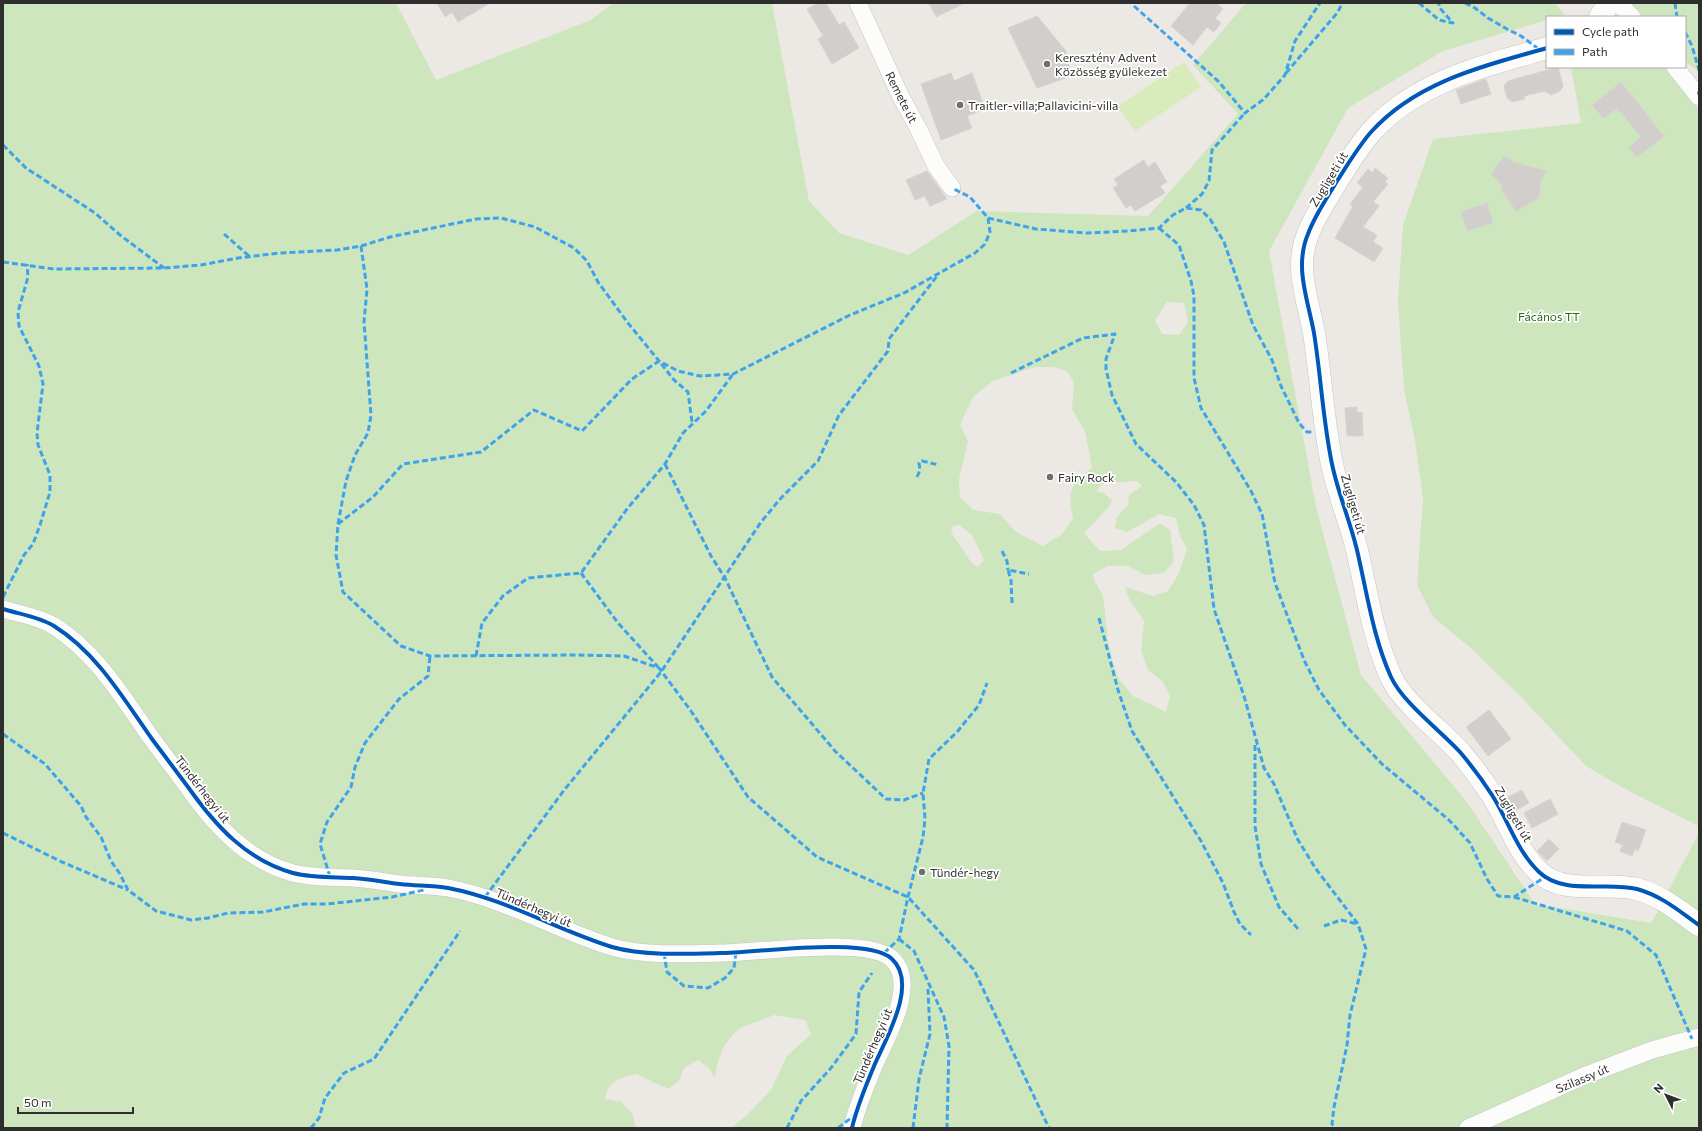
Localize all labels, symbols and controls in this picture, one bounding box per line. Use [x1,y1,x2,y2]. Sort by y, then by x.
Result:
legend [1546,16,1686,68]
text: Cycle path [1582,24,1639,38]
text: Path [1582,44,1608,58]
place label: Keresztény Advent Közösség gyülekezet [1055,50,1167,78]
marker: Keresztény Advent Közösség gyülekezet [1042,59,1052,69]
street label: Remete út [883,69,921,125]
place label: Traitler-villa;Pallavicini-villa [968,98,1118,113]
marker: Traitler-villa;Pallavicini-villa [955,100,965,110]
street label: Zugligeti út [1306,149,1350,209]
park label: Fácános TT [1518,309,1580,323]
place label: Fairy Rock [1058,470,1115,484]
marker: Fairy Rock [1045,472,1055,482]
street label: Zugligeti út [1339,472,1369,536]
street label: Tündérhegyi út [172,753,234,825]
street label: Zugligeti út [1492,784,1536,844]
place label: Tündér-hegy [930,865,999,879]
marker: Tündér-hegy [917,867,927,877]
street label: Tündérhegyi út [494,885,574,929]
street label: Tündérhegyi út [850,1006,894,1086]
street label: Szilassy út [1553,1061,1611,1095]
north arrow [1646,1075,1686,1115]
text: N [1651,1081,1666,1095]
scale bar [18,1089,133,1115]
text: 50 m [24,1095,52,1109]

